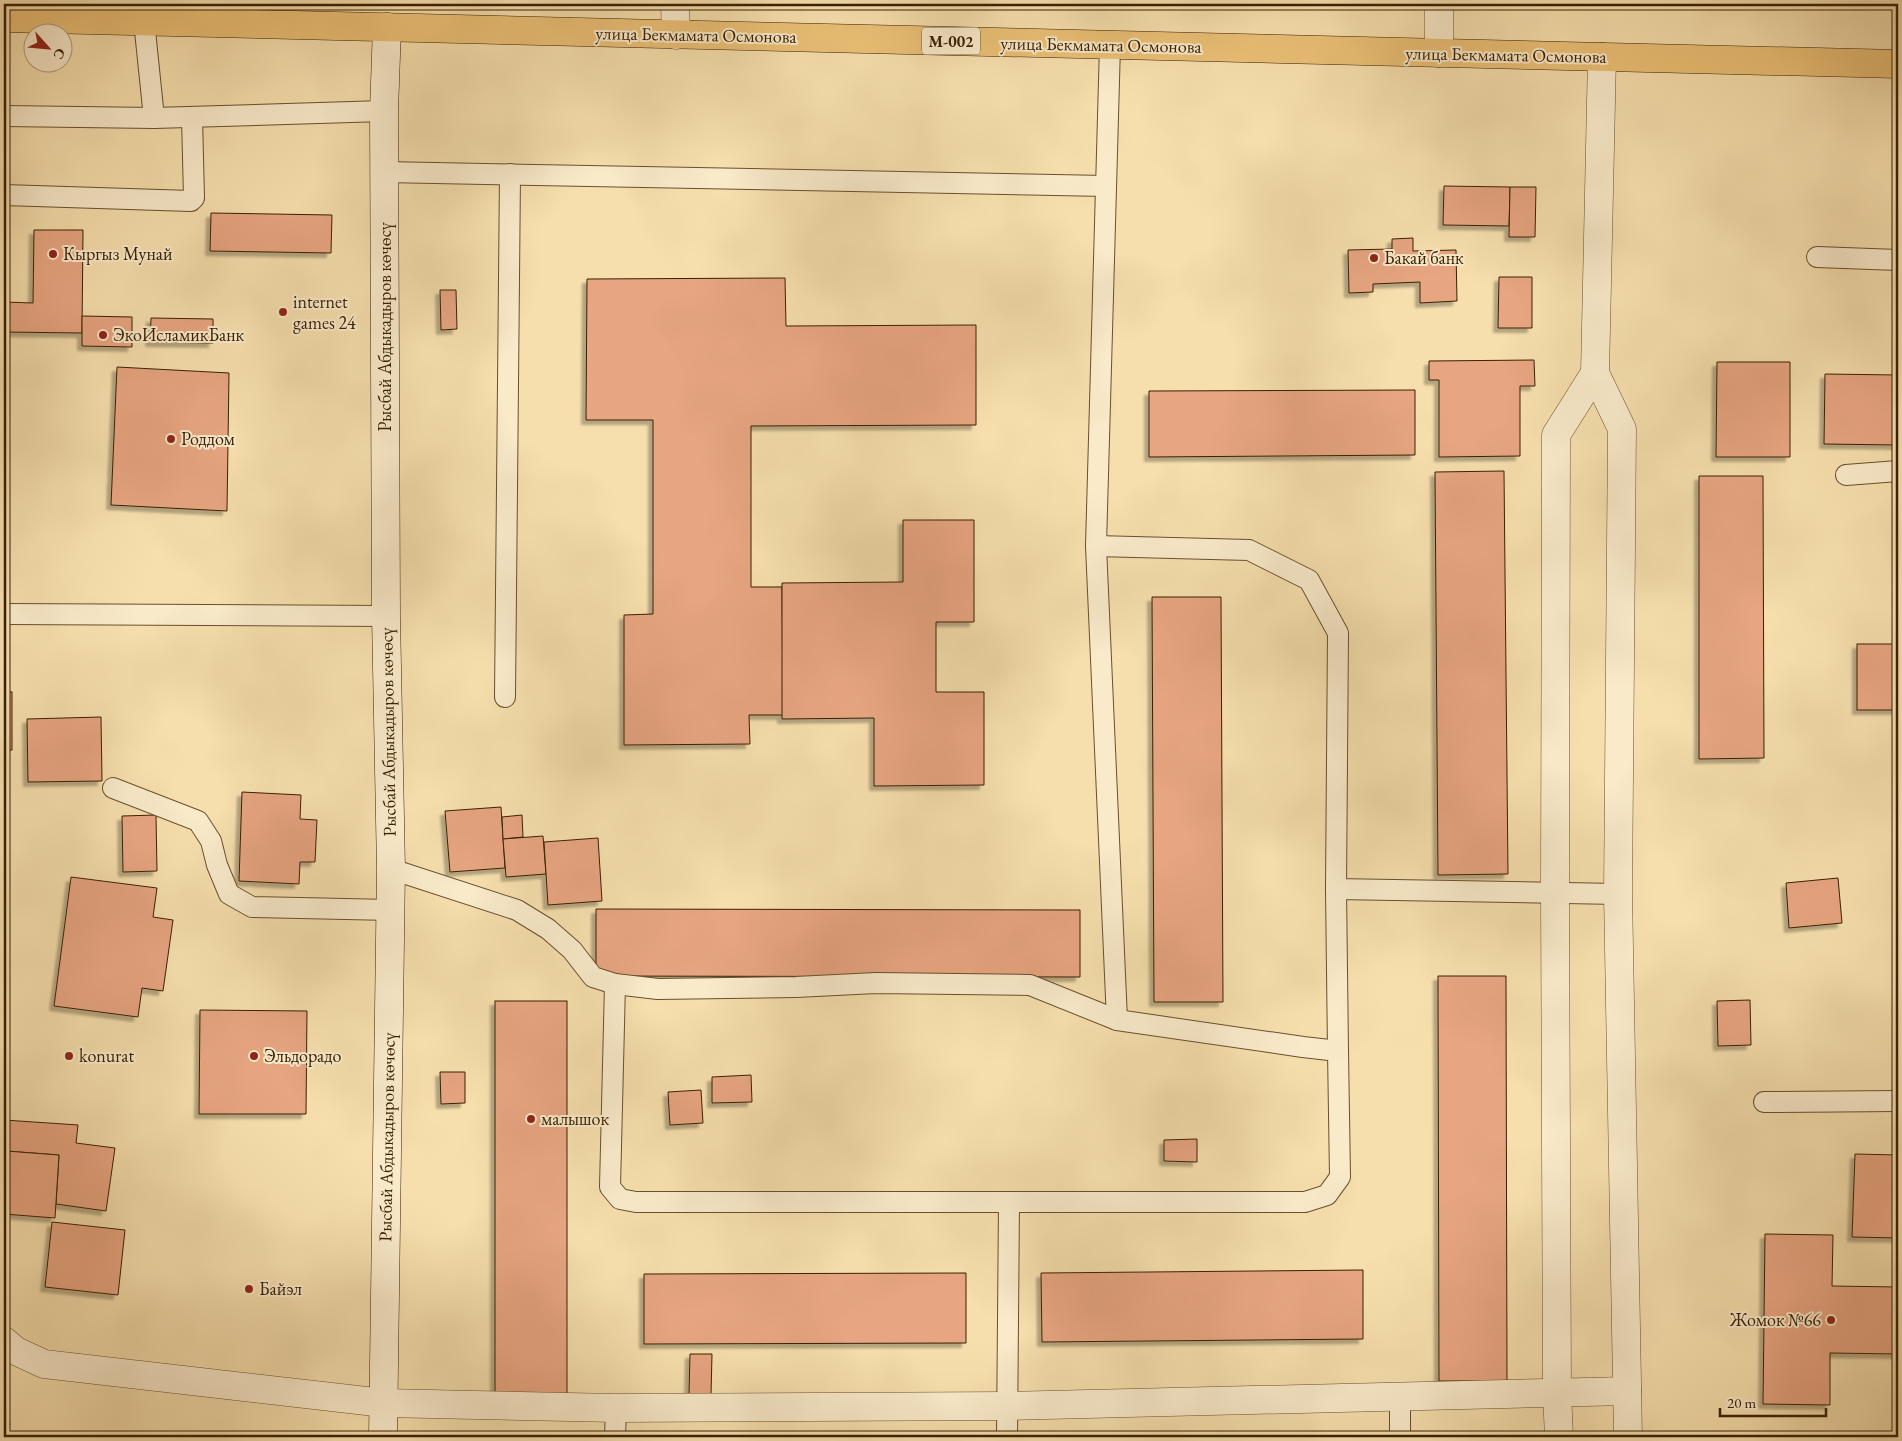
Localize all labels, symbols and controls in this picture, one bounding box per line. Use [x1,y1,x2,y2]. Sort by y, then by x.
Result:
street label: улица Бекмамата Осмонова [595,21,798,48]
north arrow [22,22,72,72]
road number: M-002 [922,27,980,54]
street label: улица Бекмамата Осмонова [1000,31,1203,58]
street label: улица Бекмамата Осмонова [1405,41,1608,68]
text: С [49,45,70,62]
street label: Рысбай Абдыкадыров көчөсү [373,221,396,432]
place label: Кыргыз Мунай [63,242,173,265]
place label: Бакай банк [1384,246,1464,269]
marker: Кыргыз Мунай [47,248,59,260]
marker: Бакай банк [1368,252,1380,264]
place label: internet games 24 [293,290,356,334]
marker: internet games 24 [277,306,289,318]
place label: ЭкоИсламикБанк [113,323,245,346]
marker: ЭкоИсламикБанк [97,329,109,341]
place label: Роддом [181,427,236,450]
marker: Роддом [165,433,177,445]
street label: Рысбай Абдыкадыров көчөсү [374,626,401,837]
street label: Рысбай Абдыкадыров көчөсү [373,1031,400,1242]
place label: konurat [79,1044,135,1067]
place label: Эльдорадо [264,1044,341,1067]
marker: konurat [63,1050,75,1062]
marker: Эльдорадо [248,1050,260,1062]
place label: малышок [541,1107,609,1130]
marker: малышок [525,1113,537,1125]
place label: Байэл [259,1277,302,1300]
marker: Байэл [243,1283,255,1295]
place label: Жомок №66 [1729,1308,1821,1331]
marker: Жомок №66 [1825,1314,1837,1326]
scale bar [1720,1386,1826,1418]
text: 20 m [1727,1393,1756,1412]

